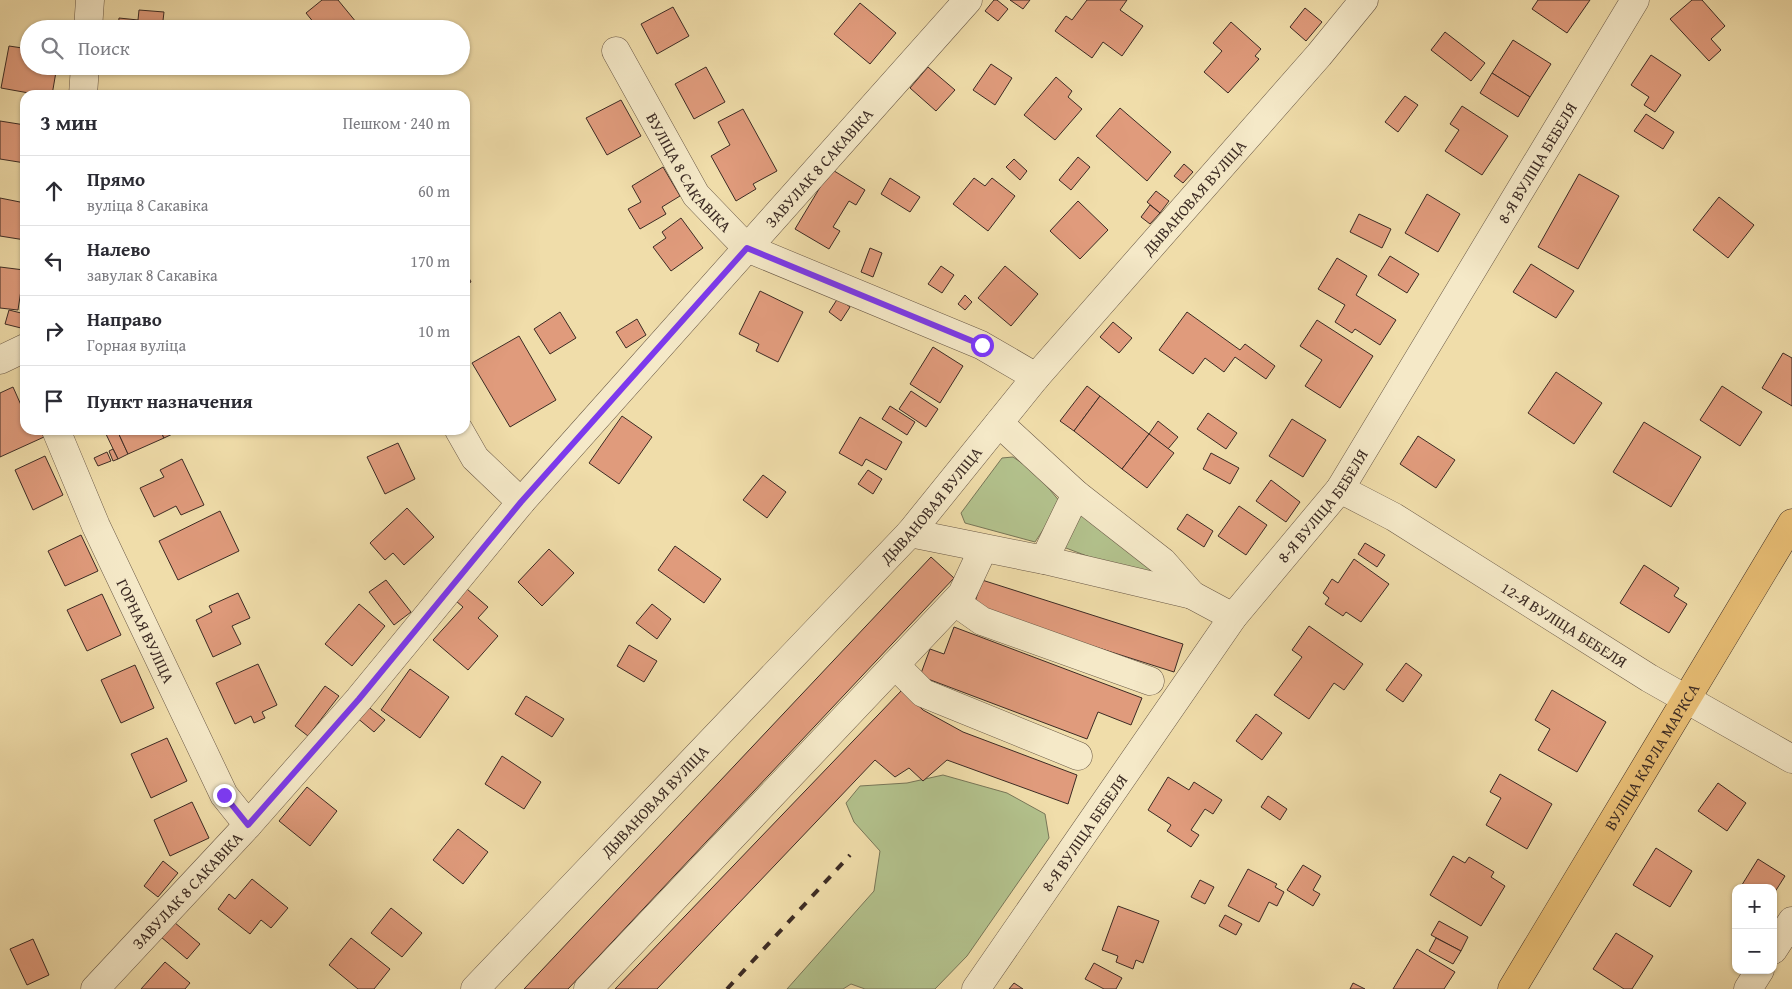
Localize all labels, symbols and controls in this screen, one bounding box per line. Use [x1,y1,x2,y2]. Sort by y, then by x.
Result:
search box [20,20,470,75]
icon: search [38,34,66,62]
text: Поиск [78,34,130,62]
street label: 8-Я ВУЛІЦА БЕБЕЛЯ [1491,97,1583,228]
street label: ЗАВУЛАК 8 САКАВІКА [759,102,879,233]
text: 3 мин [40,107,97,138]
street label: ВУЛІЦА 8 САКАВІКА [640,108,738,238]
text: Пешком · 240 m [343,111,450,135]
street label: ДЫВАНОВАЯ ВУЛІЦА [1136,134,1252,261]
text: Прямо [87,165,145,193]
icon: ahead [40,177,68,205]
text: 60 m [418,179,450,203]
text: вуліца 8 Сакавіка [87,193,208,217]
text: Налево [87,235,150,263]
icon: left [40,247,68,275]
text: 170 m [410,249,450,273]
text: завулак 8 Сакавіка [87,263,218,287]
text: Направо [87,305,162,333]
icon: right [40,317,68,345]
text: 10 m [418,319,450,343]
text: Горная вуліца [87,333,186,357]
route start [971,334,994,357]
icon: arrive [40,387,68,415]
text: Пункт назначения [87,387,253,415]
street label: ДЫВАНОВАЯ ВУЛІЦА [874,441,988,570]
street label: 8-Я ВУЛІЦА БЕБЕЛЯ [1271,444,1374,568]
street label: ГОРНАЯ ВУЛІЦА [111,574,181,687]
street label: 12-Я ВУЛІЦА БЕБЕЛЯ [1496,575,1632,674]
street label: ВУЛІЦА КАРЛА МАРКСА [1598,678,1705,835]
street label: ДЫВАНОВАЯ ВУЛІЦА [594,739,714,863]
street label: 8-Я ВУЛІЦА БЕБЕЛЯ [1035,769,1133,896]
route end [213,784,236,807]
street label: ЗАВУЛАК 8 САКАВІКА [126,826,248,954]
map controls [1732,884,1777,974]
button: + [1732,884,1777,929]
button: − [1732,929,1777,974]

